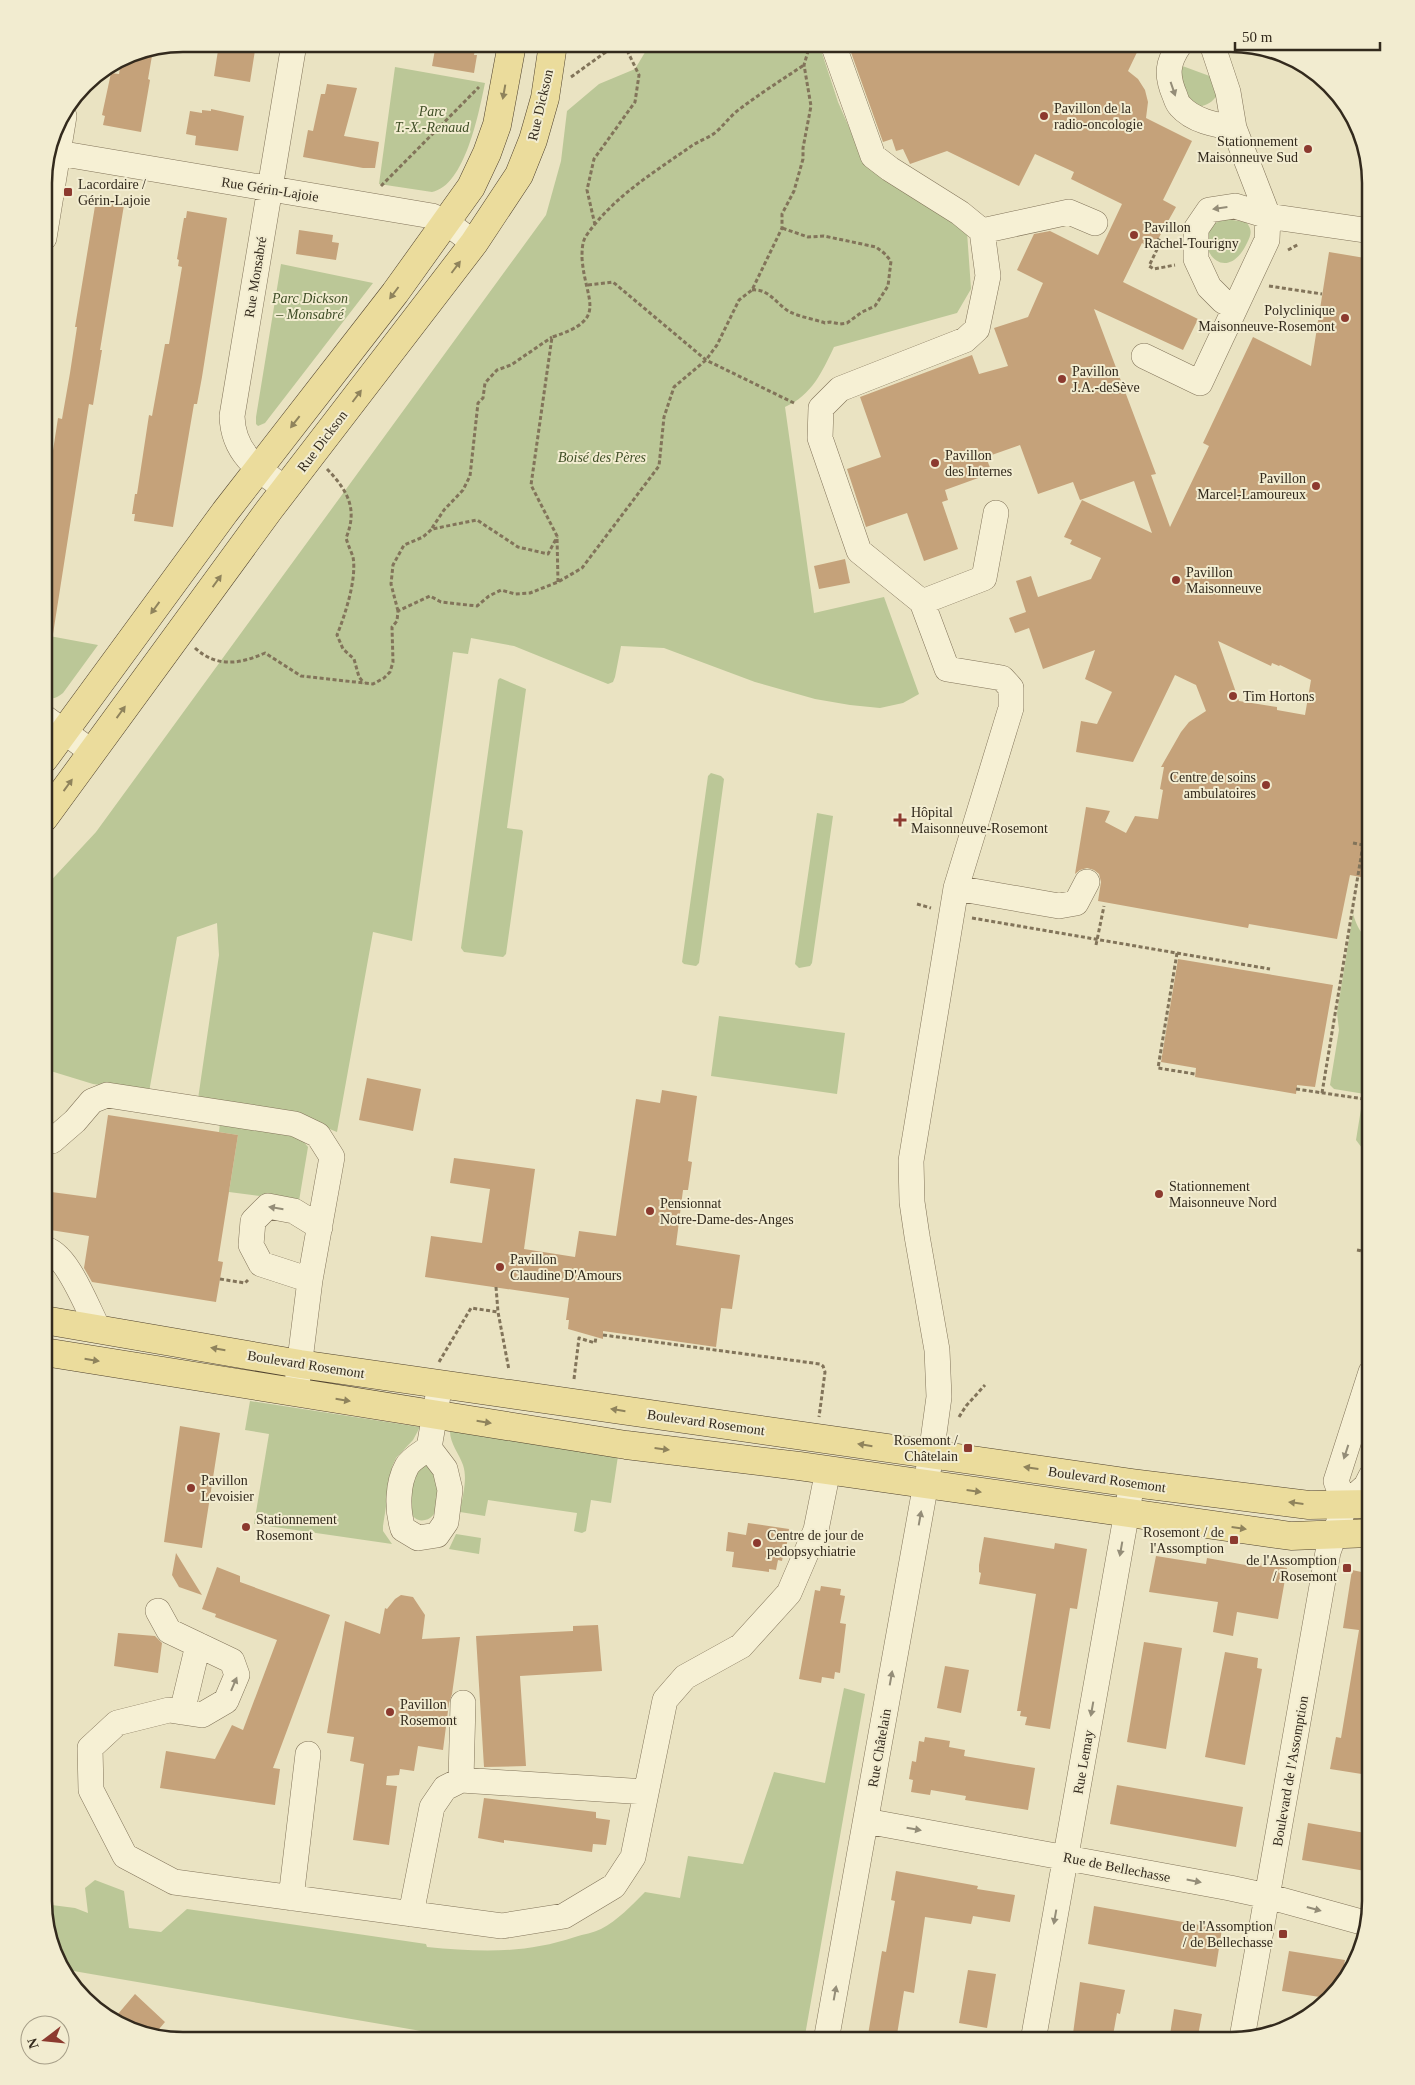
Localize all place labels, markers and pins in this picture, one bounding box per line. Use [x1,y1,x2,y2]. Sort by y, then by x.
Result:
place label: Pavillon de la radio-oncologie [1054,101,1143,132]
marker: Pavillon de la radio-oncologie [1038,110,1050,122]
place label: Stationnement Maisonneuve Sud [1197,134,1298,165]
marker: Stationnement Maisonneuve Sud [1302,143,1314,155]
place label: Lacordaire / Gérin-Lajoie [78,177,150,208]
marker: Lacordaire / Gérin-Lajoie [62,186,74,198]
place label: Pavillon Rachel-Tourigny [1144,220,1239,251]
marker: Pavillon Rachel-Tourigny [1128,229,1140,241]
place label: Polyclinique Maisonneuve-Rosemont [1198,303,1335,334]
marker: Polyclinique Maisonneuve-Rosemont [1339,312,1351,324]
place label: Pavillon J.A.-deSève [1072,364,1140,395]
marker: Pavillon J.A.-deSève [1056,373,1068,385]
place label: Pavillon des Internes [945,448,1012,479]
marker: Pavillon des Internes [929,457,941,469]
place label: Pavillon Marcel-Lamoureux [1197,471,1306,502]
marker: Pavillon Marcel-Lamoureux [1310,480,1322,492]
place label: Pavillon Maisonneuve [1186,565,1261,596]
marker: Pavillon Maisonneuve [1170,574,1182,586]
place label: Tim Hortons [1243,689,1314,704]
marker: Tim Hortons [1227,690,1239,702]
place label: Centre de soins ambulatoires [1170,770,1256,801]
marker: Centre de soins ambulatoires [1260,779,1272,791]
place label: Hôpital Maisonneuve-Rosemont [911,805,1048,836]
marker: Hôpital Maisonneuve-Rosemont [893,813,907,827]
place label: Stationnement Maisonneuve Nord [1169,1179,1277,1210]
marker: Stationnement Maisonneuve Nord [1153,1188,1165,1200]
place label: Pensionnat Notre-Dame-des-Anges [660,1196,794,1227]
marker: Pensionnat Notre-Dame-des-Anges [644,1205,656,1217]
place label: Pavillon Claudine D'Amours [510,1252,622,1283]
marker: Pavillon Claudine D'Amours [494,1261,506,1273]
place label: Rosemont / Châtelain [894,1433,958,1464]
marker: Rosemont / Châtelain [962,1442,974,1454]
place label: Pavillon Levoisier [201,1473,254,1504]
marker: Pavillon Levoisier [185,1482,197,1494]
place label: Stationnement Rosemont [256,1512,337,1543]
marker: Stationnement Rosemont [240,1521,252,1533]
place label: Rosemont / de l'Assomption [1143,1525,1224,1556]
place label: Centre de jour de pedopsychiatrie [767,1528,864,1559]
marker: Rosemont / de l'Assomption [1228,1534,1240,1546]
marker: Centre de jour de pedopsychiatrie [751,1537,763,1549]
place label: de l'Assomption / Rosemont [1246,1553,1337,1584]
marker: de l'Assomption / Rosemont [1341,1562,1353,1574]
place label: Pavillon Rosemont [400,1697,457,1728]
marker: Pavillon Rosemont [384,1706,396,1718]
place label: de l'Assomption / de Bellechasse [1182,1919,1273,1950]
marker: de l'Assomption / de Bellechasse [1277,1928,1289,1940]

